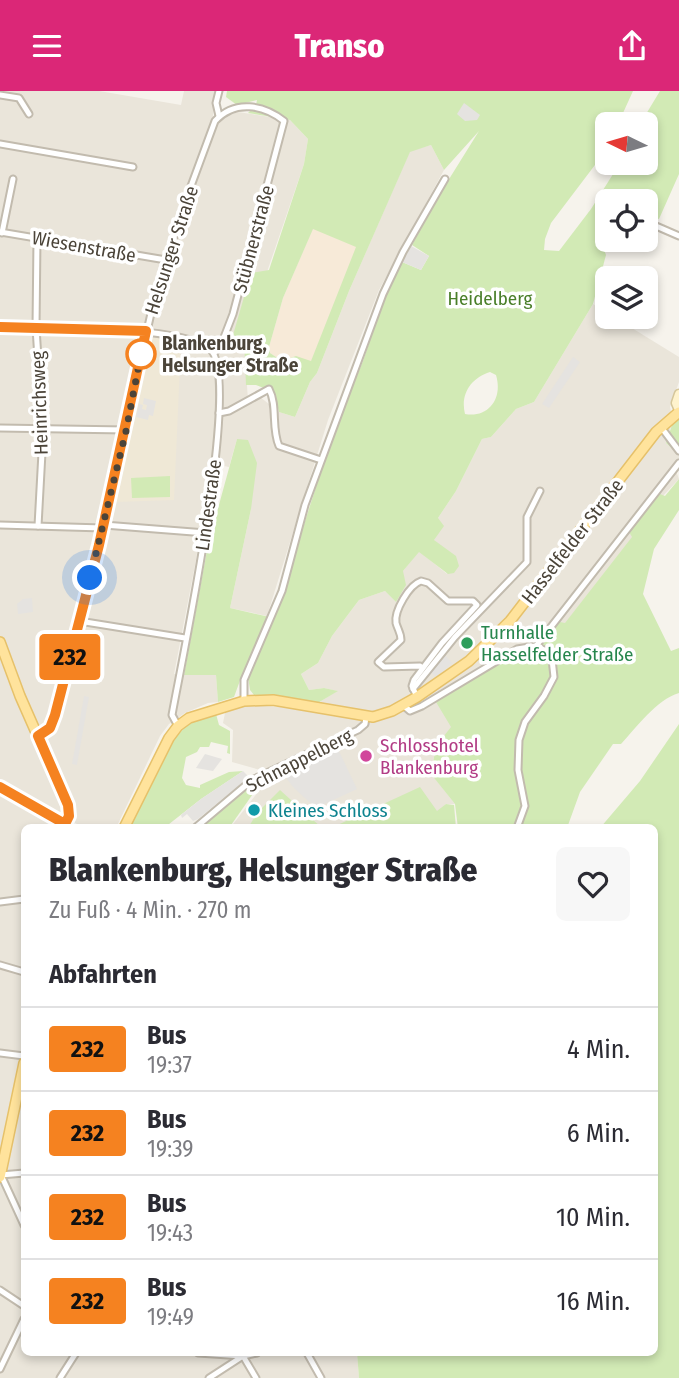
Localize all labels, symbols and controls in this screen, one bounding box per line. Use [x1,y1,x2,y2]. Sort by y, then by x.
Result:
icon: menu [28,27,66,65]
text: Transo [295,27,384,65]
icon: share [613,27,651,65]
north arrow [595,112,658,175]
map controls [595,112,658,329]
street label: Helsunger Straße [140,183,203,317]
street label: Stübnerstraße [228,183,279,296]
button: locate [595,189,658,252]
street label: Wiesenstraße [30,226,138,267]
button: layers [595,266,658,329]
park label: Heidelberg [447,287,533,310]
place label: Blankenburg, Helsunger Straße [162,332,299,377]
marker: Blankenburg, Helsunger Straße [126,339,156,369]
street label: Heinrichsweg [26,351,53,455]
street label: Lindestraße [191,458,226,552]
street label: Hasselfelder Straße [516,474,628,608]
your location [72,560,107,595]
place label: Turnhalle Hasselfelder Straße [481,621,633,666]
line badge: 232 [30,634,110,680]
marker: Turnhalle Hasselfelder Straße [459,635,475,651]
text: 232 [53,643,87,671]
street label: Schnappelberg [242,724,356,797]
place label: Schlosshotel Blankenburg [380,734,479,779]
marker: Schlosshotel Blankenburg [358,748,374,764]
place label: Kleines Schloss [268,799,388,822]
marker: Kleines Schloss [246,802,262,818]
button: heart [556,847,630,921]
text: Blankenburg, Helsunger Straße [49,850,477,890]
text: Zu Fuß · 4 Min. · 270 m [49,896,252,924]
text: Abfahrten [49,959,157,990]
text: Bus [147,1020,186,1051]
text: 4 Min. [567,1034,630,1065]
text: 232 [71,1035,104,1063]
text: 19:37 [147,1051,192,1079]
text: Bus [147,1104,186,1135]
text: 6 Min. [567,1118,630,1149]
text: 232 [71,1119,104,1147]
text: 19:39 [147,1135,194,1163]
text: Bus [147,1188,186,1219]
text: 10 Min. [556,1202,630,1233]
text: 232 [71,1203,104,1231]
text: 19:43 [147,1219,193,1247]
text: Bus [147,1272,186,1303]
text: 16 Min. [557,1286,630,1317]
text: 232 [71,1287,104,1315]
text: 19:49 [147,1303,194,1331]

